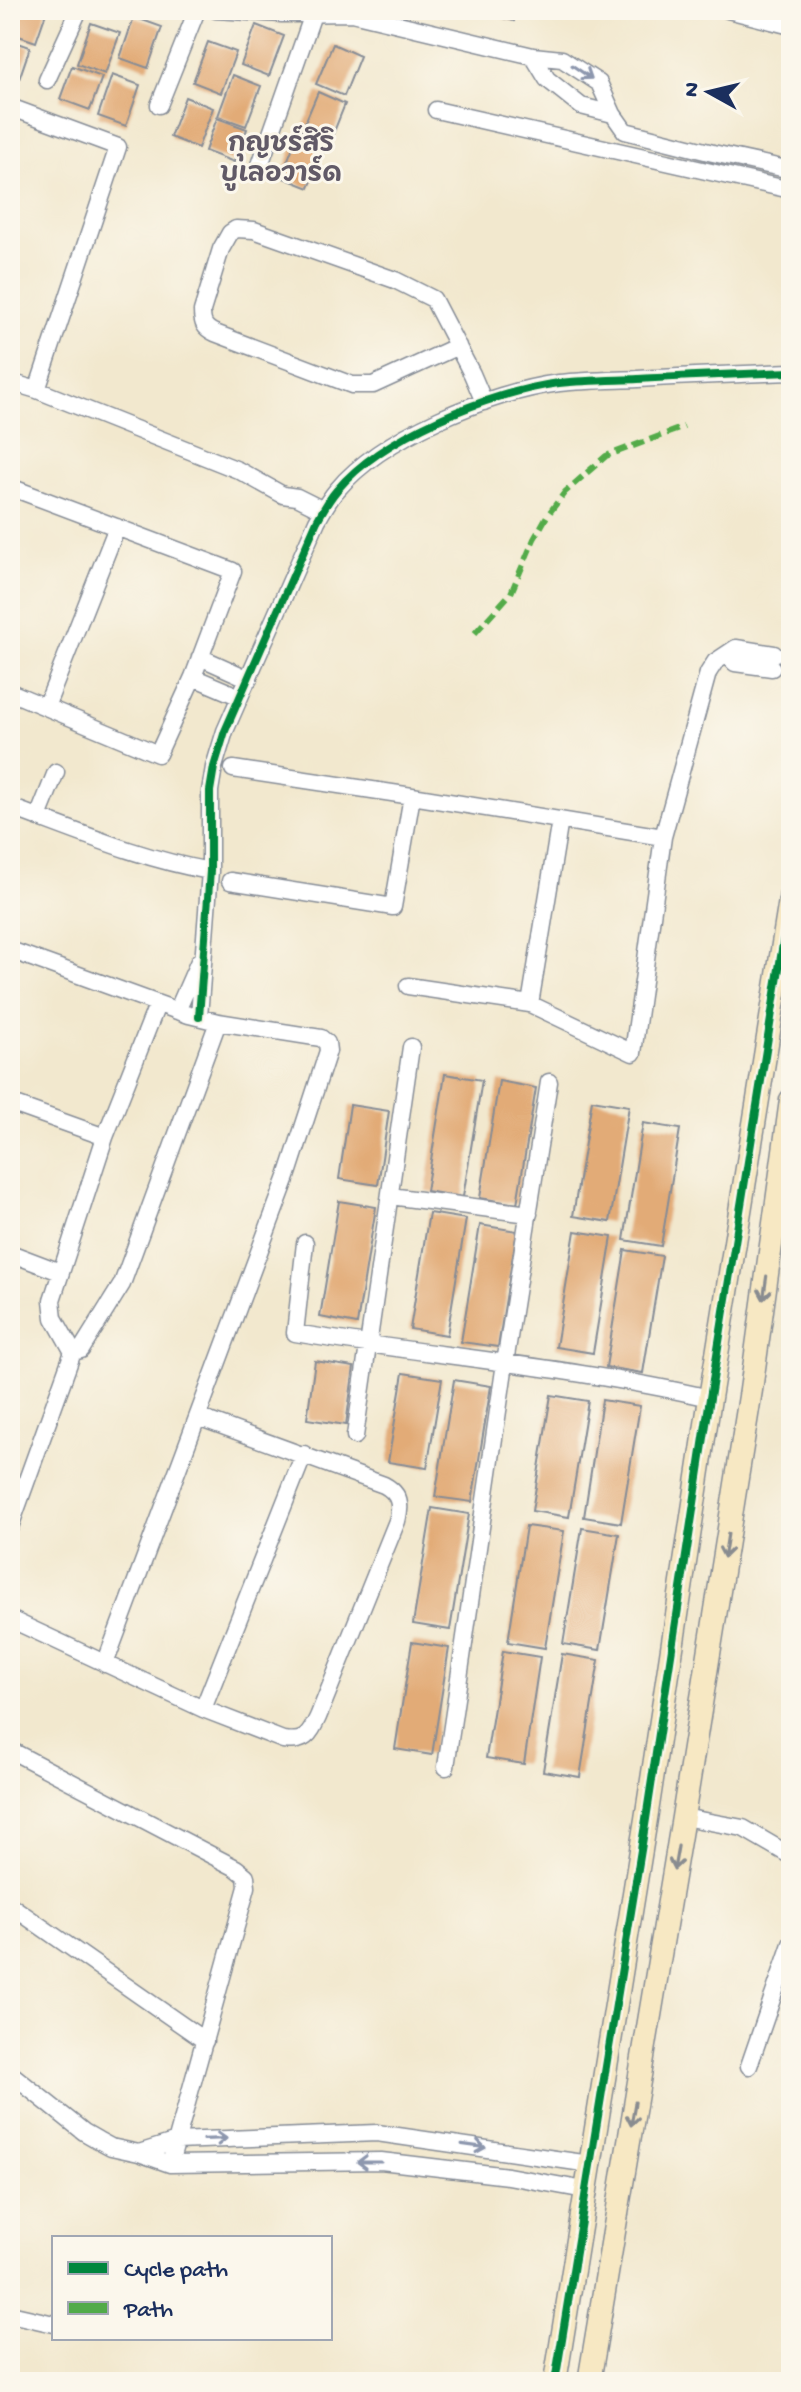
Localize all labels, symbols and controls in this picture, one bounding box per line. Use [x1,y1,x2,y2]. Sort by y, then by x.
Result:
north arrow [669,52,749,132]
one-way arrow [571,64,593,80]
text: N [679,81,707,99]
district label: กุญชร์สิริ บูเลอวาร์ด [220,125,342,192]
one-way arrow [757,1275,772,1301]
one-way arrow [718,1532,733,1558]
one-way arrow [668,1844,683,1870]
one-way arrow [624,2101,639,2126]
one-way arrow [201,2132,228,2147]
one-way arrow [461,2139,486,2154]
one-way arrow [356,2154,383,2170]
legend [52,2236,332,2340]
text: Cycle path [124,2257,228,2286]
text: Path [123,2297,173,2326]

